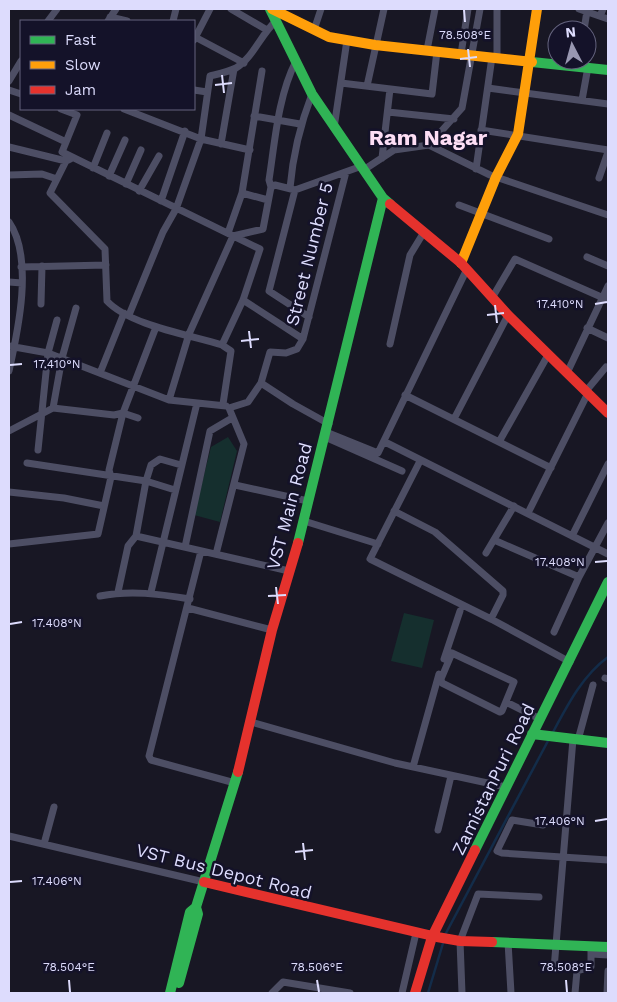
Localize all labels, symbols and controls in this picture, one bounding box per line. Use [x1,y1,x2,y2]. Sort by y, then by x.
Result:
legend [20,20,195,110]
north arrow [547,20,597,70]
text: N [565,24,577,41]
text: 78.508°E [439,28,491,42]
text: Fast [65,31,97,49]
text: Slow [65,56,101,74]
text: Jam [65,81,96,99]
district label: Ram Nagar [369,125,488,150]
street label: Street Number 5 [281,180,337,328]
text: 17.410°N [537,297,583,311]
text: 17.410°N [34,357,80,371]
street label: VST Main Road [262,440,316,572]
text: 17.408°N [535,555,585,569]
text: 17.408°N [32,616,82,630]
street label: ZamistanPuri Road [447,700,539,858]
text: 17.406°N [535,814,585,828]
street label: VST Bus Depot Road [134,839,314,903]
text: 17.406°N [32,874,82,888]
text: 78.504°E [43,960,95,974]
text: 78.506°E [291,960,343,974]
text: 78.508°E [540,960,592,974]

